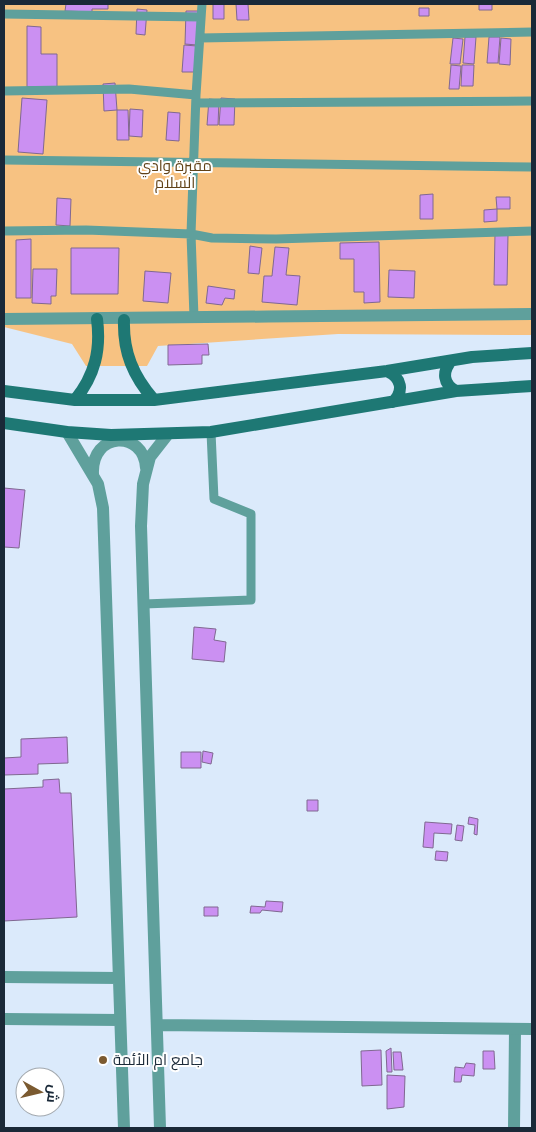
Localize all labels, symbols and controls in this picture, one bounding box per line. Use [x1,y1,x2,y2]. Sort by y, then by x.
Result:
park label: مقبرة وادي السلام [138,156,212,193]
place label: جامع ام الأئمة [113,1050,203,1071]
marker: جامع ام الأئمة [97,1054,109,1066]
north arrow [15,1067,65,1117]
text: ش [43,1084,63,1104]

